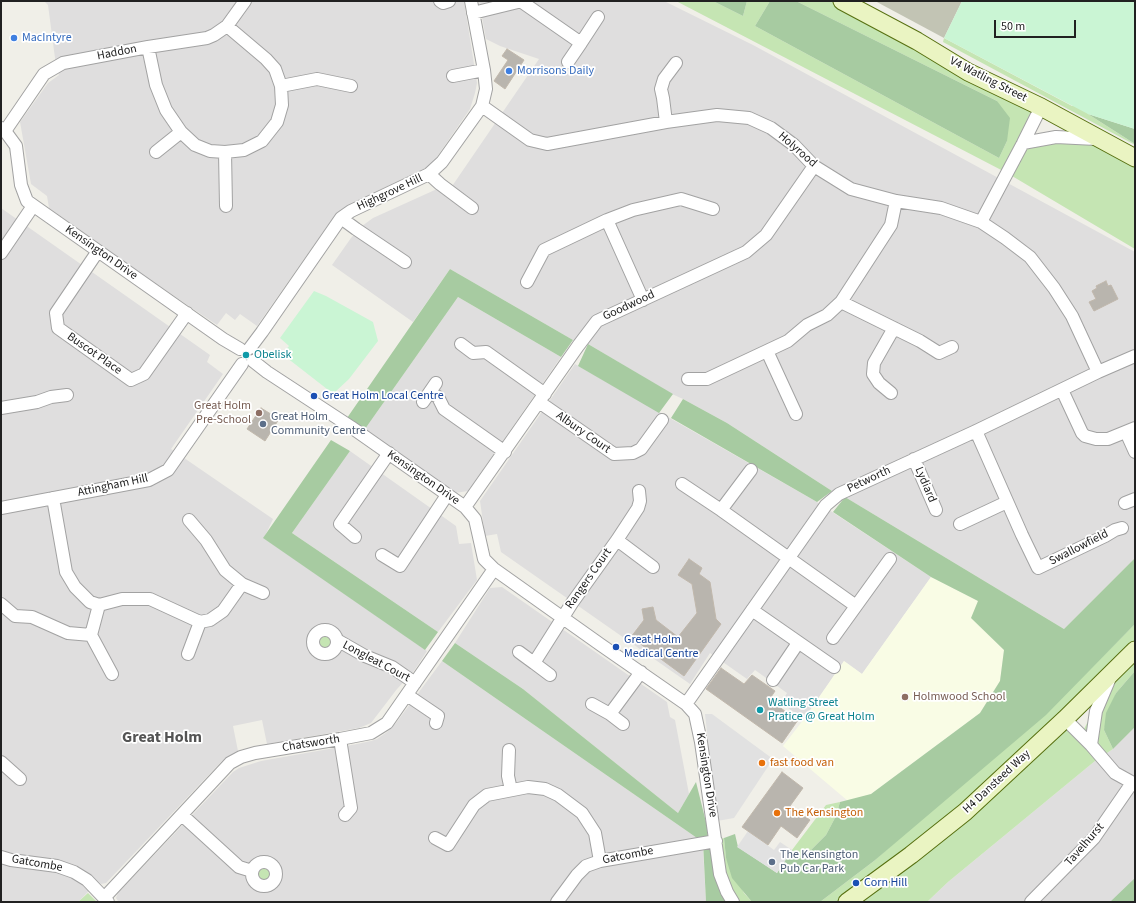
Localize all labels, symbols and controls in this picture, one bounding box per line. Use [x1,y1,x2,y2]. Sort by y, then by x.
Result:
scale bar [996,12,1078,38]
text: 50 m [1001,18,1025,35]
place label: MacIntyre [22,31,72,45]
marker: MacIntyre [9,33,19,43]
street label: Haddon [96,42,138,64]
street label: V4 Watling Street [947,54,1029,106]
place label: Morrisons Daily [517,64,594,78]
marker: Morrisons Daily [504,66,514,76]
street label: Holyrood [775,129,819,171]
street label: Highgrove Hill [355,172,425,214]
street label: Kensington Drive [62,223,140,283]
street label: Goodwood [601,288,657,324]
street label: Buscot Place [64,330,124,378]
place label: Obelisk [254,348,292,362]
marker: Obelisk [241,350,251,360]
place label: Great Holm Local Centre [322,389,444,403]
marker: Great Holm Local Centre [309,391,319,401]
place label: Great Holm Pre-School [194,399,251,427]
marker: Great Holm Pre-School [254,408,264,418]
street label: Albury Court [553,409,613,457]
place label: Great Holm Community Centre [271,410,366,438]
marker: Great Holm Community Centre [258,419,268,429]
street label: Kensington Drive [384,448,462,508]
street label: Petworth [845,464,893,496]
street label: Lydiard [911,465,939,505]
street label: Attingham Hill [76,472,150,500]
street label: Swallowfield [1047,527,1111,569]
street label: Rangers Court [563,546,615,612]
place label: Great Holm Medical Centre [624,633,699,661]
street label: Longleat Court [340,638,412,686]
marker: Great Holm Medical Centre [611,642,621,652]
place label: Holmwood School [913,690,1005,704]
marker: Holmwood School [900,692,910,702]
place label: Watling Street Pratice @ Great Holm [768,696,875,724]
marker: Watling Street Pratice @ Great Holm [755,705,765,715]
district label: Great Holm [122,728,202,748]
street label: Chatsworth [281,732,341,756]
street label: Kensington Drive [692,732,720,818]
street label: H4 Dansteed Way [960,747,1034,817]
place label: fast food van [770,756,834,770]
marker: fast food van [757,758,767,768]
place label: The Kensington [785,806,863,820]
marker: The Kensington [772,808,782,818]
street label: Tavelhurst [1062,821,1108,869]
street label: Gatcombe [601,844,655,868]
place label: The Kensington Pub Car Park [780,848,858,876]
street label: Gatcombe [10,852,64,876]
marker: The Kensington Pub Car Park [767,857,777,867]
place label: Corn Hill [864,876,907,890]
marker: Corn Hill [851,878,861,888]

